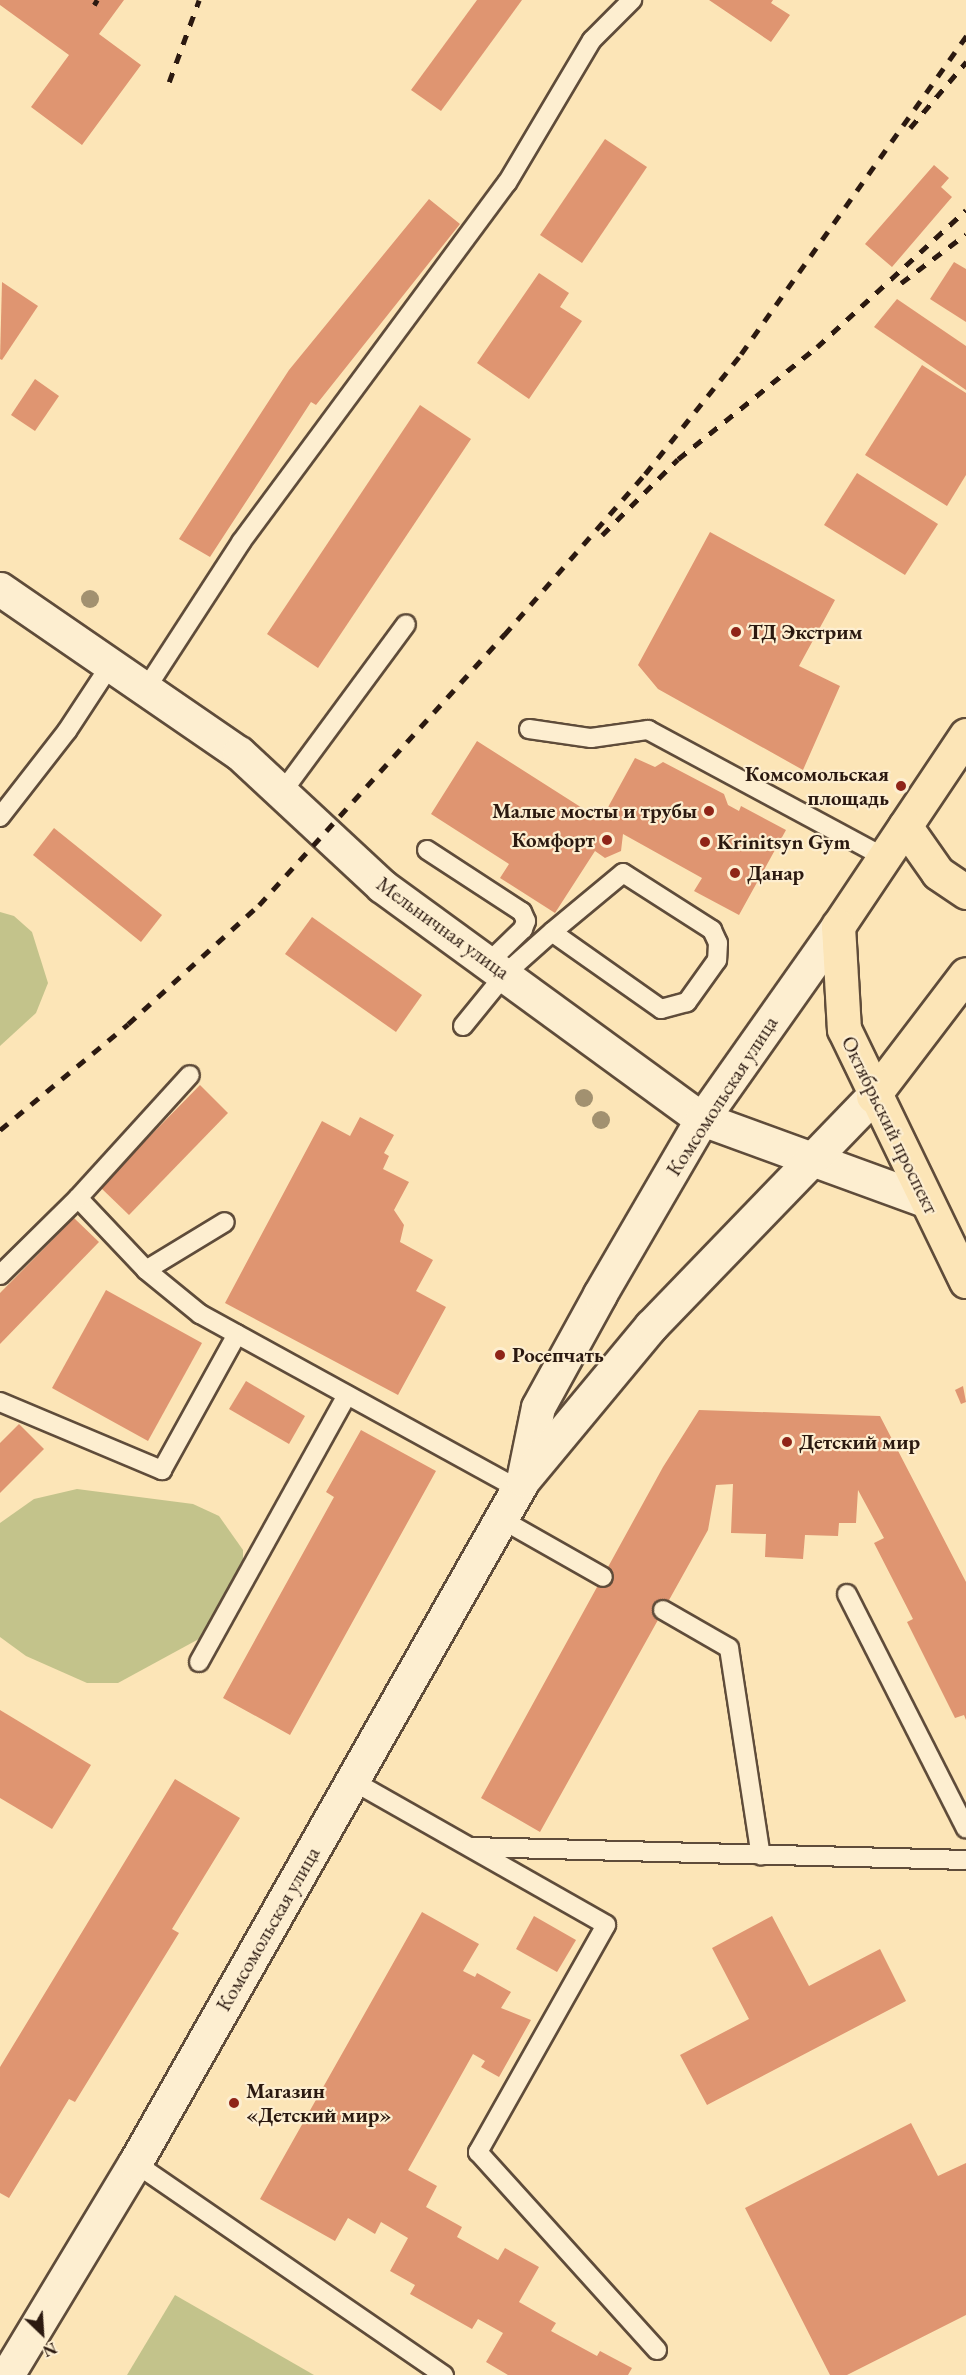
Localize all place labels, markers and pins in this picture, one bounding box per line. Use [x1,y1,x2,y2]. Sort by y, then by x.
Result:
place label: ТД Экстрим [748,619,863,645]
marker: ТД Экстрим [729,625,743,639]
place label: Комсомольская площадь [745,761,889,811]
marker: Комсомольская площадь [894,779,908,793]
place label: Малые мосты и трубы [492,798,697,824]
marker: Малые мосты и трубы [702,804,716,818]
place label: Комфорт [512,827,595,853]
place label: Krinitsyn Gym [717,829,850,855]
marker: Комфорт [600,833,614,847]
marker: Krinitsyn Gym [698,835,712,849]
place label: Данар [747,860,804,886]
marker: Данар [728,866,742,880]
place label: Росепчать [512,1342,604,1368]
marker: Росепчать [493,1348,507,1362]
place label: Детский мир [799,1429,920,1455]
marker: Детский мир [780,1435,794,1449]
place label: Магазин «Детский мир» [246,2078,392,2128]
marker: Магазин «Детский мир» [227,2096,241,2110]

